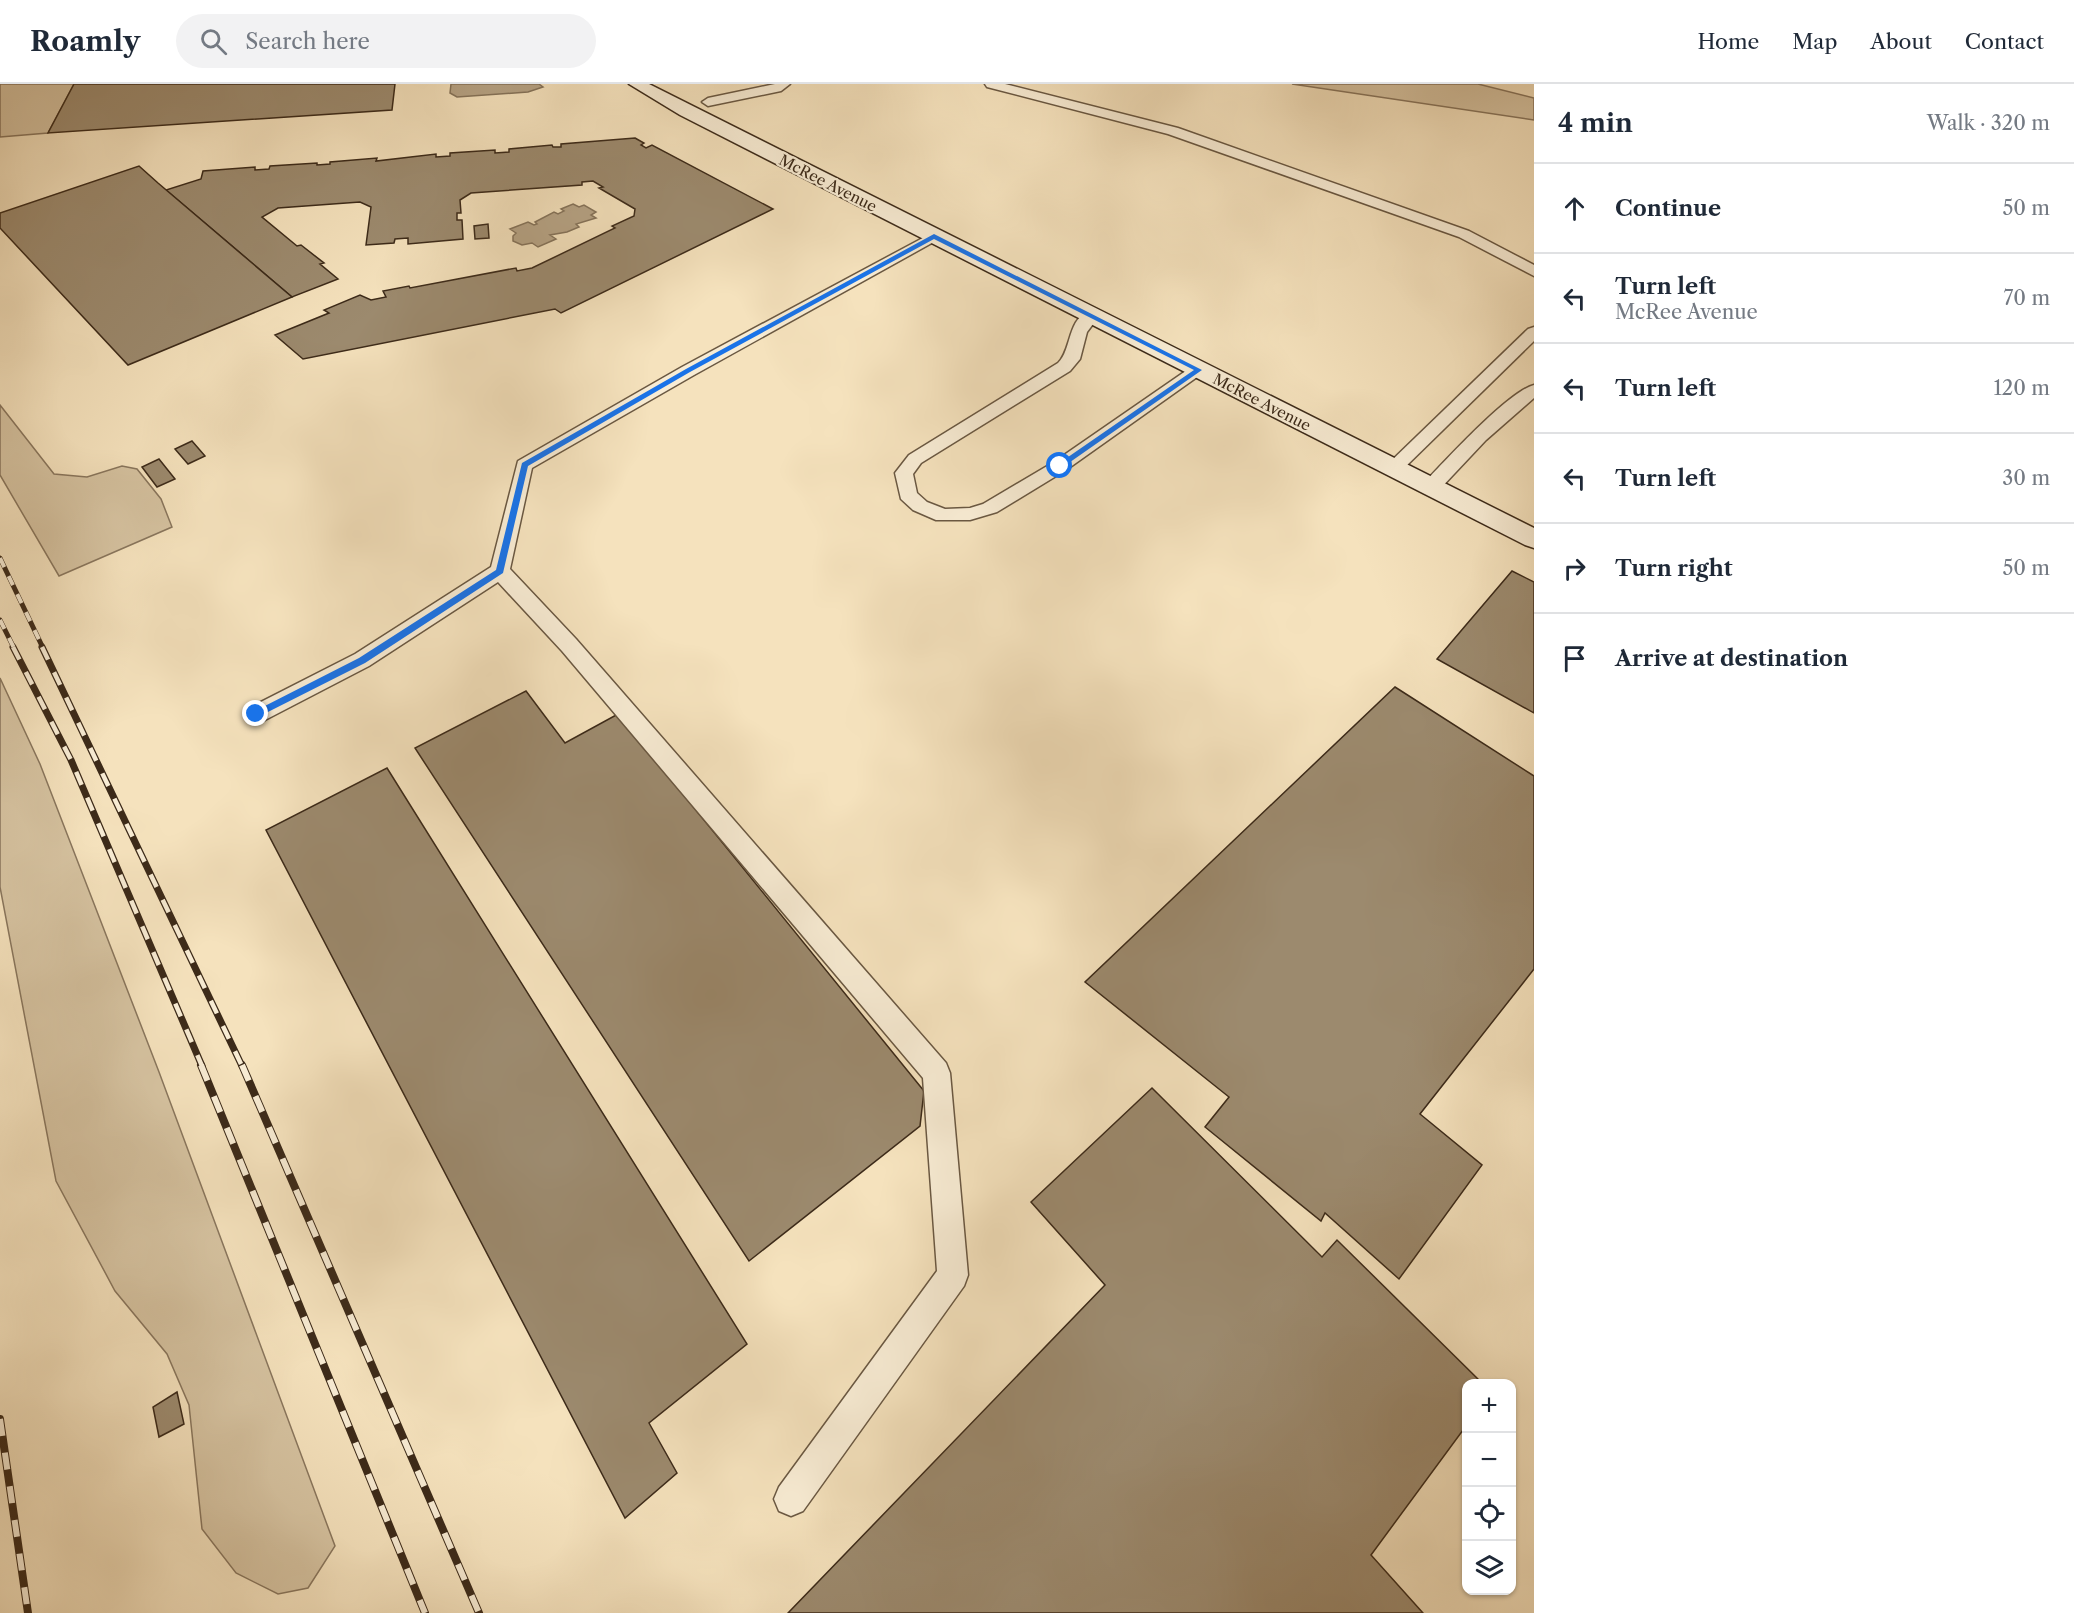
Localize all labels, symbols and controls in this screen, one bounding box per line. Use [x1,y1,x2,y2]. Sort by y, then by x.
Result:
search box [176,14,596,68]
text: Roamly [30,24,140,58]
icon: search [197,25,230,58]
text: Search here [245,28,370,55]
text: Home [1698,29,1759,54]
text: Map [1792,29,1837,54]
text: About [1870,29,1932,54]
text: Contact [1965,29,2044,54]
text: 4 min [1558,107,1633,139]
text: Walk · 320 m [1927,111,2050,135]
street label: McRee Avenue [776,150,880,216]
icon: ahead [1558,192,1591,225]
text: Continue [1615,195,1721,222]
text: 50 m [2003,196,2050,220]
text: Turn left [1615,273,1716,300]
icon: left [1558,282,1591,315]
text: 70 m [2004,286,2050,310]
text: McRee Avenue [1615,300,1758,324]
street label: McRee Avenue [1210,369,1314,435]
icon: left [1558,372,1591,405]
text: Turn left [1615,375,1716,402]
text: 120 m [1993,376,2050,400]
route start [1046,452,1072,478]
icon: left [1558,462,1591,495]
text: Turn left [1615,465,1716,492]
text: 30 m [2002,466,2050,490]
icon: right [1558,552,1591,585]
text: Turn right [1615,555,1733,582]
text: 50 m [2003,556,2050,580]
icon: arrive [1558,642,1591,675]
text: Arrive at destination [1615,645,1848,672]
route end [242,700,268,726]
map controls [1462,1379,1516,1595]
button: + [1462,1379,1516,1433]
button: − [1462,1433,1516,1487]
button: locate [1462,1487,1516,1541]
button: layers [1462,1541,1516,1595]

